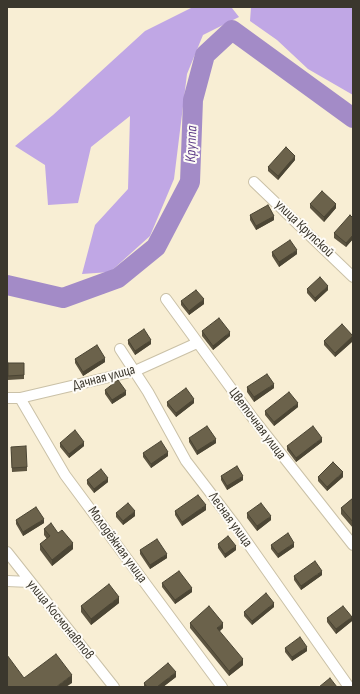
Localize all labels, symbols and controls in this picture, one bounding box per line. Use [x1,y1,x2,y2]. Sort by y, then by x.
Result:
water label: Круппа [182,125,202,163]
street label: улица Крупской [271,197,337,261]
street label: Дачная улица [71,362,137,394]
street label: Цветочная улица [225,385,289,463]
street label: Лесная улица [205,489,255,551]
street label: Молодёжная улица [84,504,150,586]
street label: улица Космонавтов [23,577,97,663]

